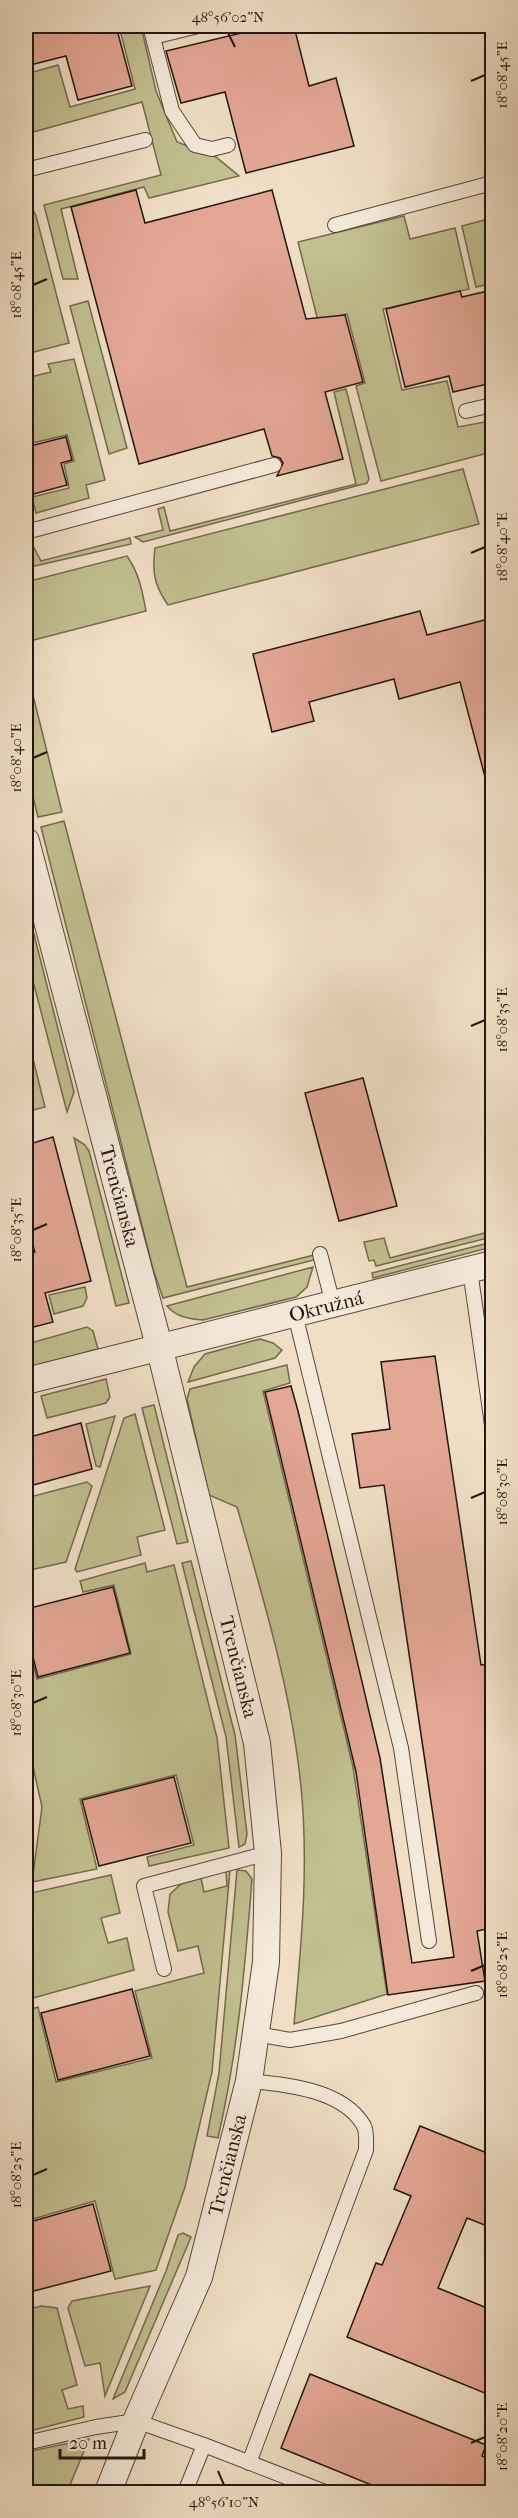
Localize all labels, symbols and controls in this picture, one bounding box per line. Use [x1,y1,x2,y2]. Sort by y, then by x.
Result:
text: 48°56'02"N [192,8,265,26]
text: 18°08'45"E [493,41,511,109]
text: 18°08'45"E [7,251,25,319]
text: 18°08'40"E [493,512,511,582]
text: 18°08'40"E [7,723,25,793]
text: 18°08'35"E [493,987,511,1053]
street label: Trenčianska [95,1143,144,1250]
text: 18°08'35"E [7,1197,25,1263]
street label: Okružná [287,1286,366,1327]
text: 18°08'30"E [493,1459,511,1525]
street label: Trenčianska [215,1614,262,1721]
text: 18°08'30"E [7,1670,25,1736]
text: 18°08'25"E [493,1932,511,1998]
street label: Trenčianska [204,2111,251,2219]
text: 18°08'25"E [7,2142,25,2208]
text: 18°08'20"E [493,2403,511,2471]
scale bar [60,2422,144,2460]
text: 20 m [69,2433,107,2454]
text: 48°56'10"N [189,2493,260,2511]

